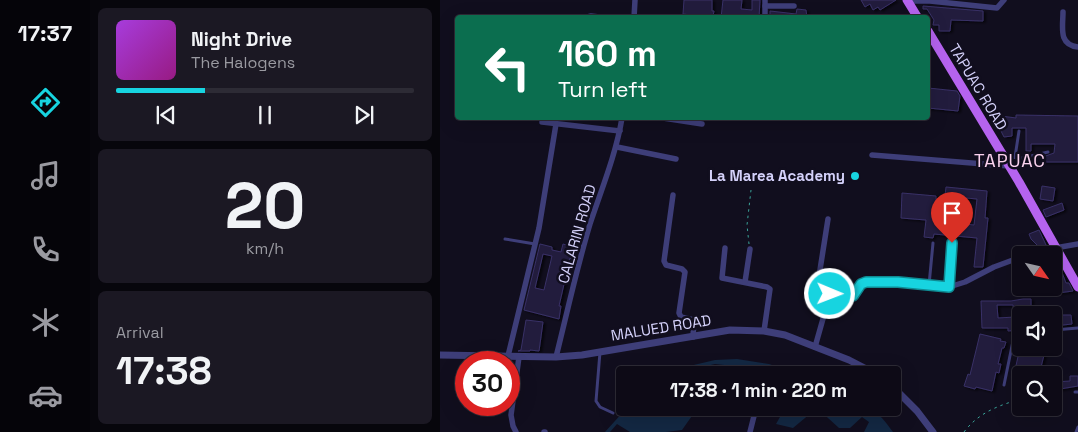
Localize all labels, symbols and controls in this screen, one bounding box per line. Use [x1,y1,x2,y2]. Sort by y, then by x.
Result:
text: 17:37 [18,19,72,47]
text: Night Drive [191,27,292,52]
text: 160 m [558,32,657,76]
icon: left [475,35,540,100]
street label: TAPUAC ROAD [945,40,1012,133]
text: The Halogens [191,52,295,73]
text: Turn left [558,75,648,103]
icon: directions [28,85,63,120]
icon: previous [152,101,180,129]
icon: pause [251,101,279,129]
icon: next [350,101,378,129]
district label: TAPUAC [974,149,1046,172]
icon: music [28,158,63,193]
text: 20 [225,164,305,247]
place label: La Marea Academy [709,166,845,185]
marker: La Marea Academy [849,170,861,182]
street label: CALARIN ROAD [553,182,600,286]
pin [931,192,973,243]
icon: arrive [938,199,966,227]
icon: phone [28,232,63,267]
text: km/h [246,238,284,259]
north arrow [1012,246,1062,296]
map controls [1012,246,1062,416]
position arrow [803,267,855,319]
icon: climate [28,305,63,340]
button: sound [1012,306,1062,356]
street label: MALUED ROAD [609,310,713,345]
text: Arrival [116,322,164,343]
text: 17:38 [116,347,211,395]
speed limit sign: 30 [455,351,520,416]
button: search [1012,366,1062,416]
icon: car [28,378,63,413]
text: 17:38 · 1 min · 220 m [670,378,847,403]

